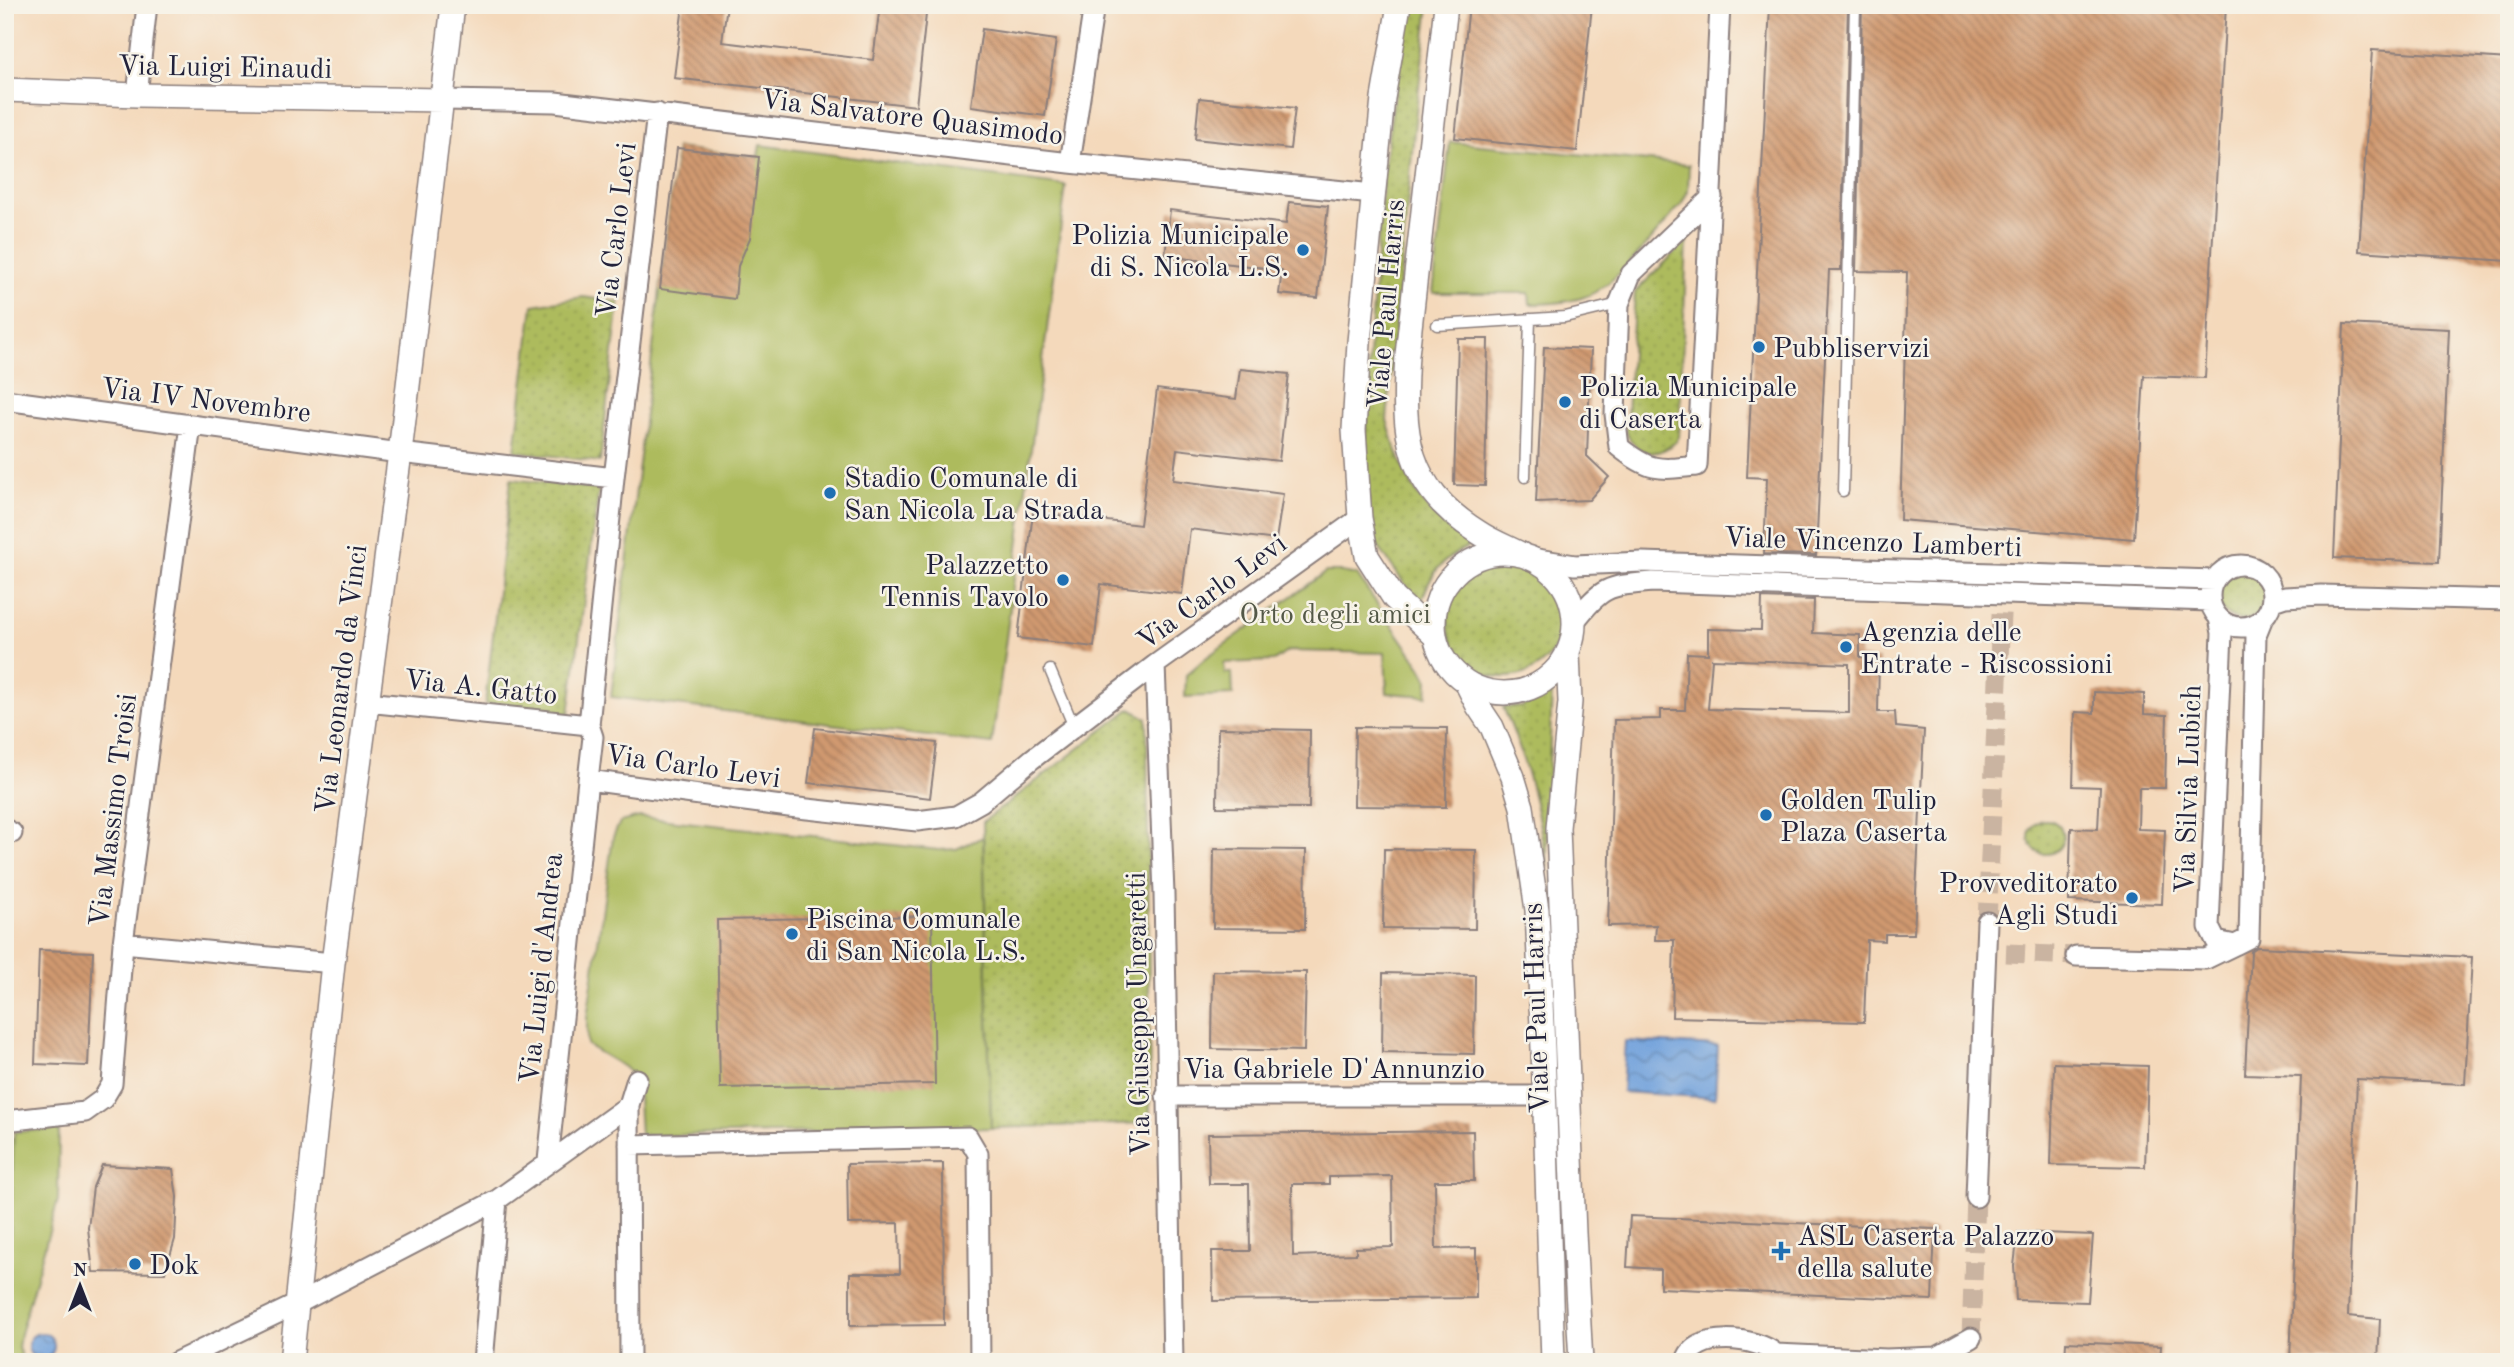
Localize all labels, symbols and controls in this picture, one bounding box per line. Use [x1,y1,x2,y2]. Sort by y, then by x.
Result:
street label: Via Luigi Einaudi [118,53,332,85]
street label: Via Salvatore Quasimodo [759,87,1065,151]
street label: Via Carlo Levi [593,141,643,320]
street label: Viale Paul Harris [1365,198,1411,410]
place label: Polizia Municipale di S. Nicola L.S. [1071,223,1289,283]
marker: Polizia Municipale di S. Nicola L.S. [1295,242,1311,258]
place label: Pubbliservizi [1773,336,1930,364]
marker: Pubbliservizi [1751,339,1767,355]
street label: Via IV Novembre [99,375,312,429]
place label: Polizia Municipale di Caserta [1579,375,1797,435]
marker: Polizia Municipale di Caserta [1557,394,1573,410]
place label: Stadio Comunale di San Nicola La Strada [844,466,1104,526]
marker: Stadio Comunale di San Nicola La Strada [822,485,838,501]
street label: Viale Vincenzo Lamberti [1723,525,2022,563]
street label: Via Carlo Levi [1133,530,1293,657]
street label: Via Leonardo da Vinci [313,543,373,816]
place label: Palazzetto Tennis Tavolo [880,553,1049,613]
marker: Palazzetto Tennis Tavolo [1055,572,1071,588]
park label: Orto degli amici [1239,602,1431,630]
place label: Agenzia delle Entrate - Riscossioni [1860,620,2113,680]
marker: Agenzia delle Entrate - Riscossioni [1838,639,1854,655]
street label: Via A. Gatto [403,667,559,711]
street label: Via Silvia Lubich [2172,684,2208,894]
street label: Via Massimo Troisi [87,692,143,929]
street label: Via Carlo Levi [603,742,782,794]
place label: Golden Tulip Plaza Caserta [1780,788,1947,848]
marker: Golden Tulip Plaza Caserta [1758,807,1774,823]
street label: Via Luigi d'Andrea [517,851,569,1085]
street label: Via Giuseppe Ungaretti [1124,871,1156,1156]
place label: Provveditorato Agli Studi [1939,871,2118,931]
marker: Provveditorato Agli Studi [2124,890,2140,906]
street label: Viale Paul Harris [1520,902,1556,1114]
place label: Piscina Comunale di San Nicola L.S. [806,907,1026,967]
marker: Piscina Comunale di San Nicola L.S. [784,926,800,942]
street label: Via Gabriele D'Annunzio [1183,1057,1485,1085]
place label: ASL Caserta Palazzo della salute [1797,1224,2055,1284]
marker: ASL Caserta Palazzo della salute [1771,1241,1791,1261]
north arrow [46,1252,116,1322]
place label: Dok [149,1253,199,1281]
marker: Dok [127,1256,143,1272]
text: N [73,1262,88,1281]

